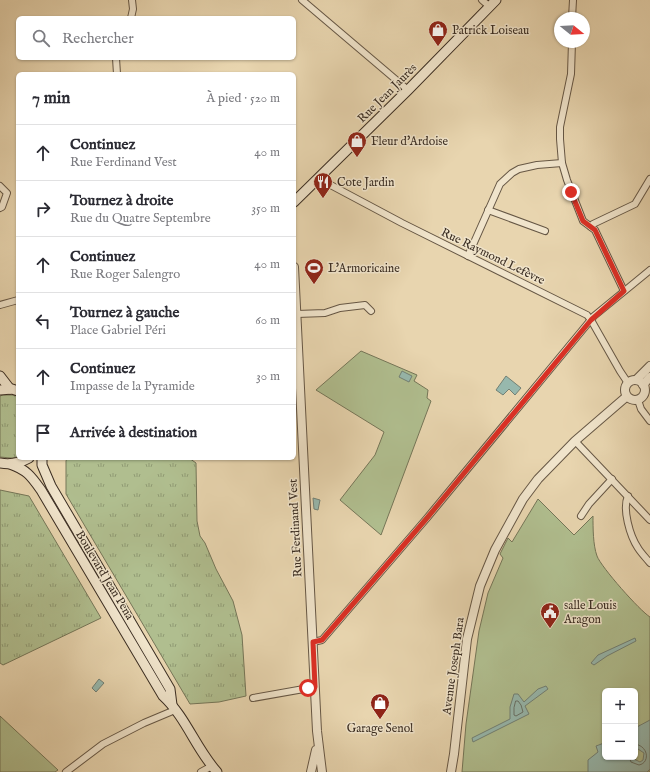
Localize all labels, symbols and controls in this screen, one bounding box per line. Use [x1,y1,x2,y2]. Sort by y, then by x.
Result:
north arrow [554,12,590,48]
search box [16,16,296,60]
shop icon: Patrick Loiseau [427,19,449,47]
place label: Patrick Loiseau [452,23,529,38]
icon: search [30,27,52,49]
text: Rechercher [62,29,134,48]
street label: Rue Jean Jaurès [355,61,421,127]
text: 7 min [32,88,70,109]
text: À pied · 520 m [206,90,280,107]
shop icon: Fleur d'Ardoise [346,130,368,158]
place label: Fleur d'Ardoise [371,134,449,149]
text: Continuez [70,135,135,154]
icon: ahead [32,142,54,164]
text: 40 m [254,144,280,161]
text: Rue Ferdinand Vest [70,154,177,171]
restaurant icon: Cote Jardin [312,171,334,199]
place label: Cote Jardin [337,175,395,191]
route end [562,183,580,201]
text: Tournez à droite [70,191,173,210]
icon: right [32,198,54,220]
text: 350 m [251,200,280,217]
text: Rue du Quatre Septembre [70,210,211,227]
street label: Rue Raymond Lefèvre [438,225,548,288]
text: Continuez [70,247,135,266]
icon: ahead [32,254,54,276]
text: 40 m [254,256,280,273]
sports icon: L'Armoricaine [303,257,325,285]
place label: L'Armoricaine [328,261,400,276]
text: Rue Roger Salengro [70,266,180,283]
text: Tournez à gauche [70,303,179,322]
icon: left [32,310,54,332]
text: 60 m [255,312,280,329]
text: Place Gabriel Péri [70,322,166,339]
text: Continuez [70,359,135,378]
icon: ahead [32,366,54,388]
text: 30 m [256,368,280,385]
text: Impasse de la Pyramide [70,378,195,395]
icon: arrive [32,422,54,444]
text: Arrivée à destination [70,423,197,442]
street label: Rue Ferdinand Vest [285,478,306,578]
street label: Boulevard Jean Pena [71,528,138,624]
place label: salle Louis Aragon [563,598,617,627]
public building icon: salle Louis Aragon [539,601,561,629]
street label: Avenue Joseph Bara [439,616,469,717]
route start [299,679,317,697]
map controls [602,688,638,760]
button: + [602,688,638,724]
shop icon: Garage Senol [369,692,391,720]
place label: Garage Senol [347,721,414,736]
button: − [602,724,638,760]

